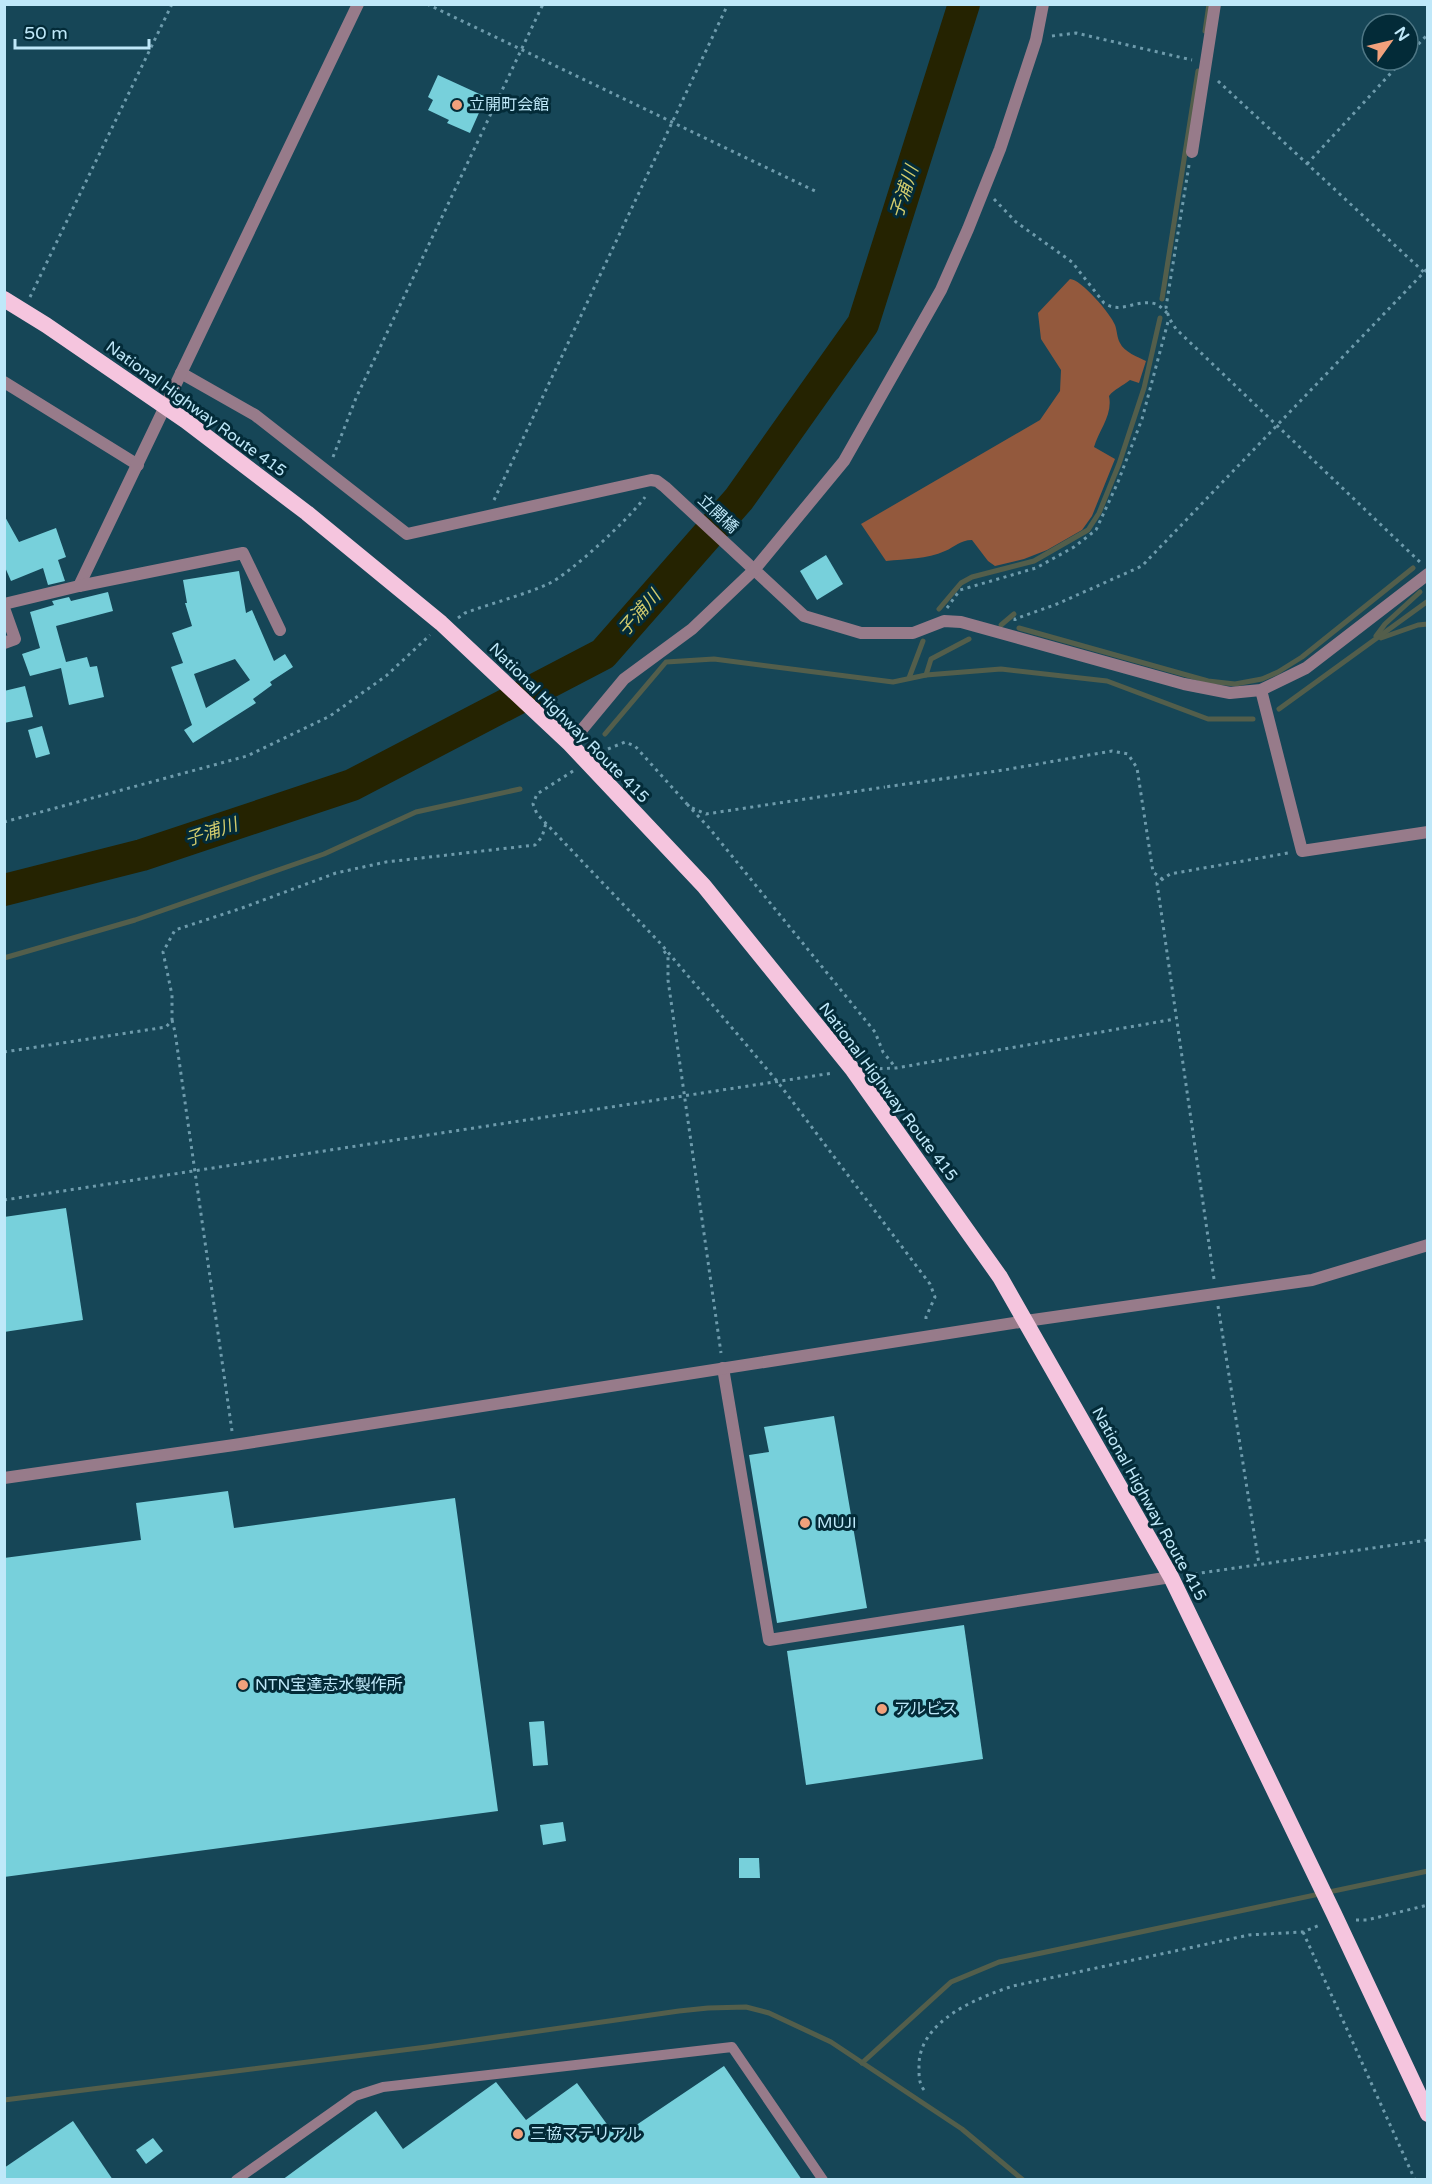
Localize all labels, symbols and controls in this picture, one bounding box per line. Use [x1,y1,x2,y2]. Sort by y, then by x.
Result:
scale bar [15,12,148,50]
north arrow [1360,12,1420,72]
text: 50 m [24,22,68,44]
text: N [1390,23,1413,45]
place label: 立開町会館 [469,95,549,115]
marker: 立開町会館 [450,98,464,112]
water label: 子浦川 [885,161,923,221]
street label: National Highway Route 415 [102,337,290,481]
street label: 立開橋 [694,490,742,538]
water label: 子浦川 [613,584,666,641]
street label: National Highway Route 415 [485,639,653,807]
water label: 子浦川 [182,813,242,851]
street label: National Highway Route 415 [814,999,962,1185]
street label: National Highway Route 415 [1087,1404,1211,1604]
place label: MUJI [817,1513,857,1533]
marker: MUJI [798,1516,812,1530]
place label: NTN宝達志水製作所 [255,1675,402,1695]
marker: NTN宝達志水製作所 [236,1678,250,1692]
place label: アルビス [894,1699,958,1719]
marker: アルビス [875,1702,889,1716]
place label: 三協マテリアル [530,2124,642,2144]
marker: 三協マテリアル [511,2127,525,2141]

